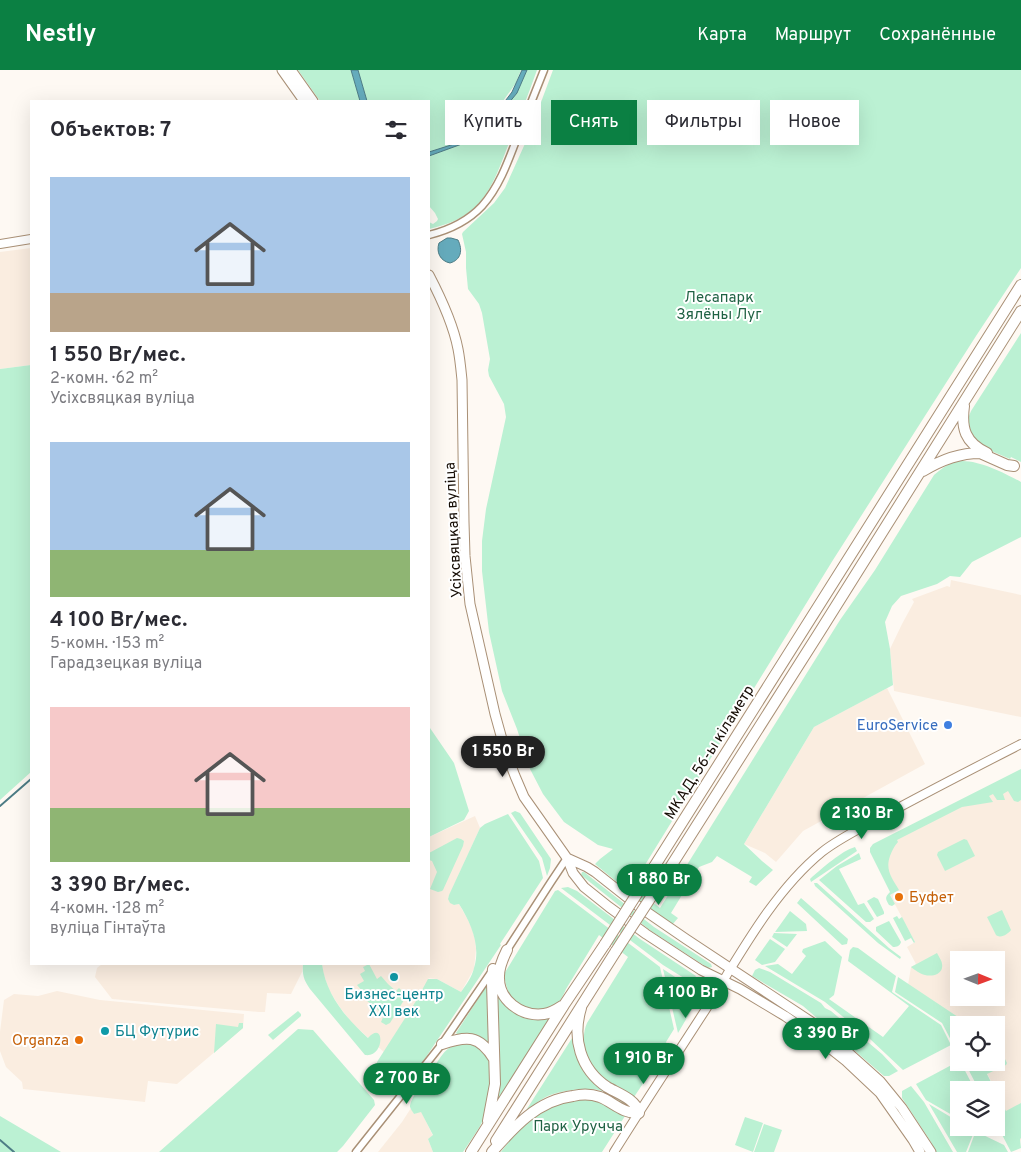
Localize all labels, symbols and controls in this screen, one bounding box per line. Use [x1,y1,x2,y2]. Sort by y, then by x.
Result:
text: Nestly [25,20,96,50]
text: Карта [697,24,747,47]
text: Маршрут [775,24,851,47]
text: Сохранённые [879,24,996,47]
chip: Купить [445,100,541,145]
chip: Снять [551,100,637,145]
chip: Фильтры [647,100,760,145]
chip: Новое [770,100,859,145]
icon: filters [382,116,410,144]
text: Объектов: 7 [50,117,171,144]
icon: home [185,209,275,299]
park label: Лесапарк Зялёны Луг [676,289,762,325]
text: 1 550 Br/мес. [50,342,186,369]
text: 2-комн. · 62 m² [50,369,158,389]
text: Усіхсвяцкая вуліца [50,389,195,409]
street label: Усіхсвяцкая вуліца [441,462,468,598]
icon: home [185,474,275,564]
text: 4 100 Br/мес. [50,607,187,634]
text: 5-комн. · 153 m² [50,634,164,654]
text: Гарадзецкая вуліца [50,654,202,674]
street label: МКАД, 56-ы кіламетр [661,682,759,823]
place label: EuroService [857,717,938,736]
marker: EuroService [942,719,954,731]
pin: 1 550 Br [451,736,555,778]
icon: home [185,739,275,829]
text: 1 550 Br [472,742,534,762]
pin: 2 130 Br [810,798,914,840]
text: 2 130 Br [831,804,893,824]
pin: 1 880 Br [607,864,711,906]
text: 1 880 Br [628,870,690,890]
text: 3 390 Br/мес. [50,872,190,899]
place label: Буфет [909,889,954,908]
marker: Буфет [893,891,905,903]
text: 4-комн. · 128 m² [50,899,164,919]
text: вуліца Гінтаўта [50,919,166,939]
north arrow [950,951,1005,1006]
map controls [950,951,1005,1136]
marker: Бизнес-центр XXI век [388,971,400,983]
pin: 4 100 Br [634,976,738,1019]
text: 4 100 Br [654,983,718,1003]
place label: Бизнес-центр XXI век [345,986,444,1022]
button: locate [950,1016,1005,1071]
pin: 3 390 Br [774,1018,878,1060]
place label: БЦ Футурис [115,1023,199,1042]
text: 3 390 Br [793,1024,859,1044]
marker: БЦ Футурис [99,1025,111,1037]
place label: Organza [12,1032,69,1051]
marker: Organza [73,1034,85,1046]
pin: 1 910 Br [592,1042,696,1085]
text: 1 910 Br [615,1049,673,1069]
pin: 2 700 Br [355,1062,459,1105]
text: 2 700 Br [374,1069,440,1089]
button: layers [950,1081,1005,1136]
park label: Парк Уручча [533,1118,623,1137]

